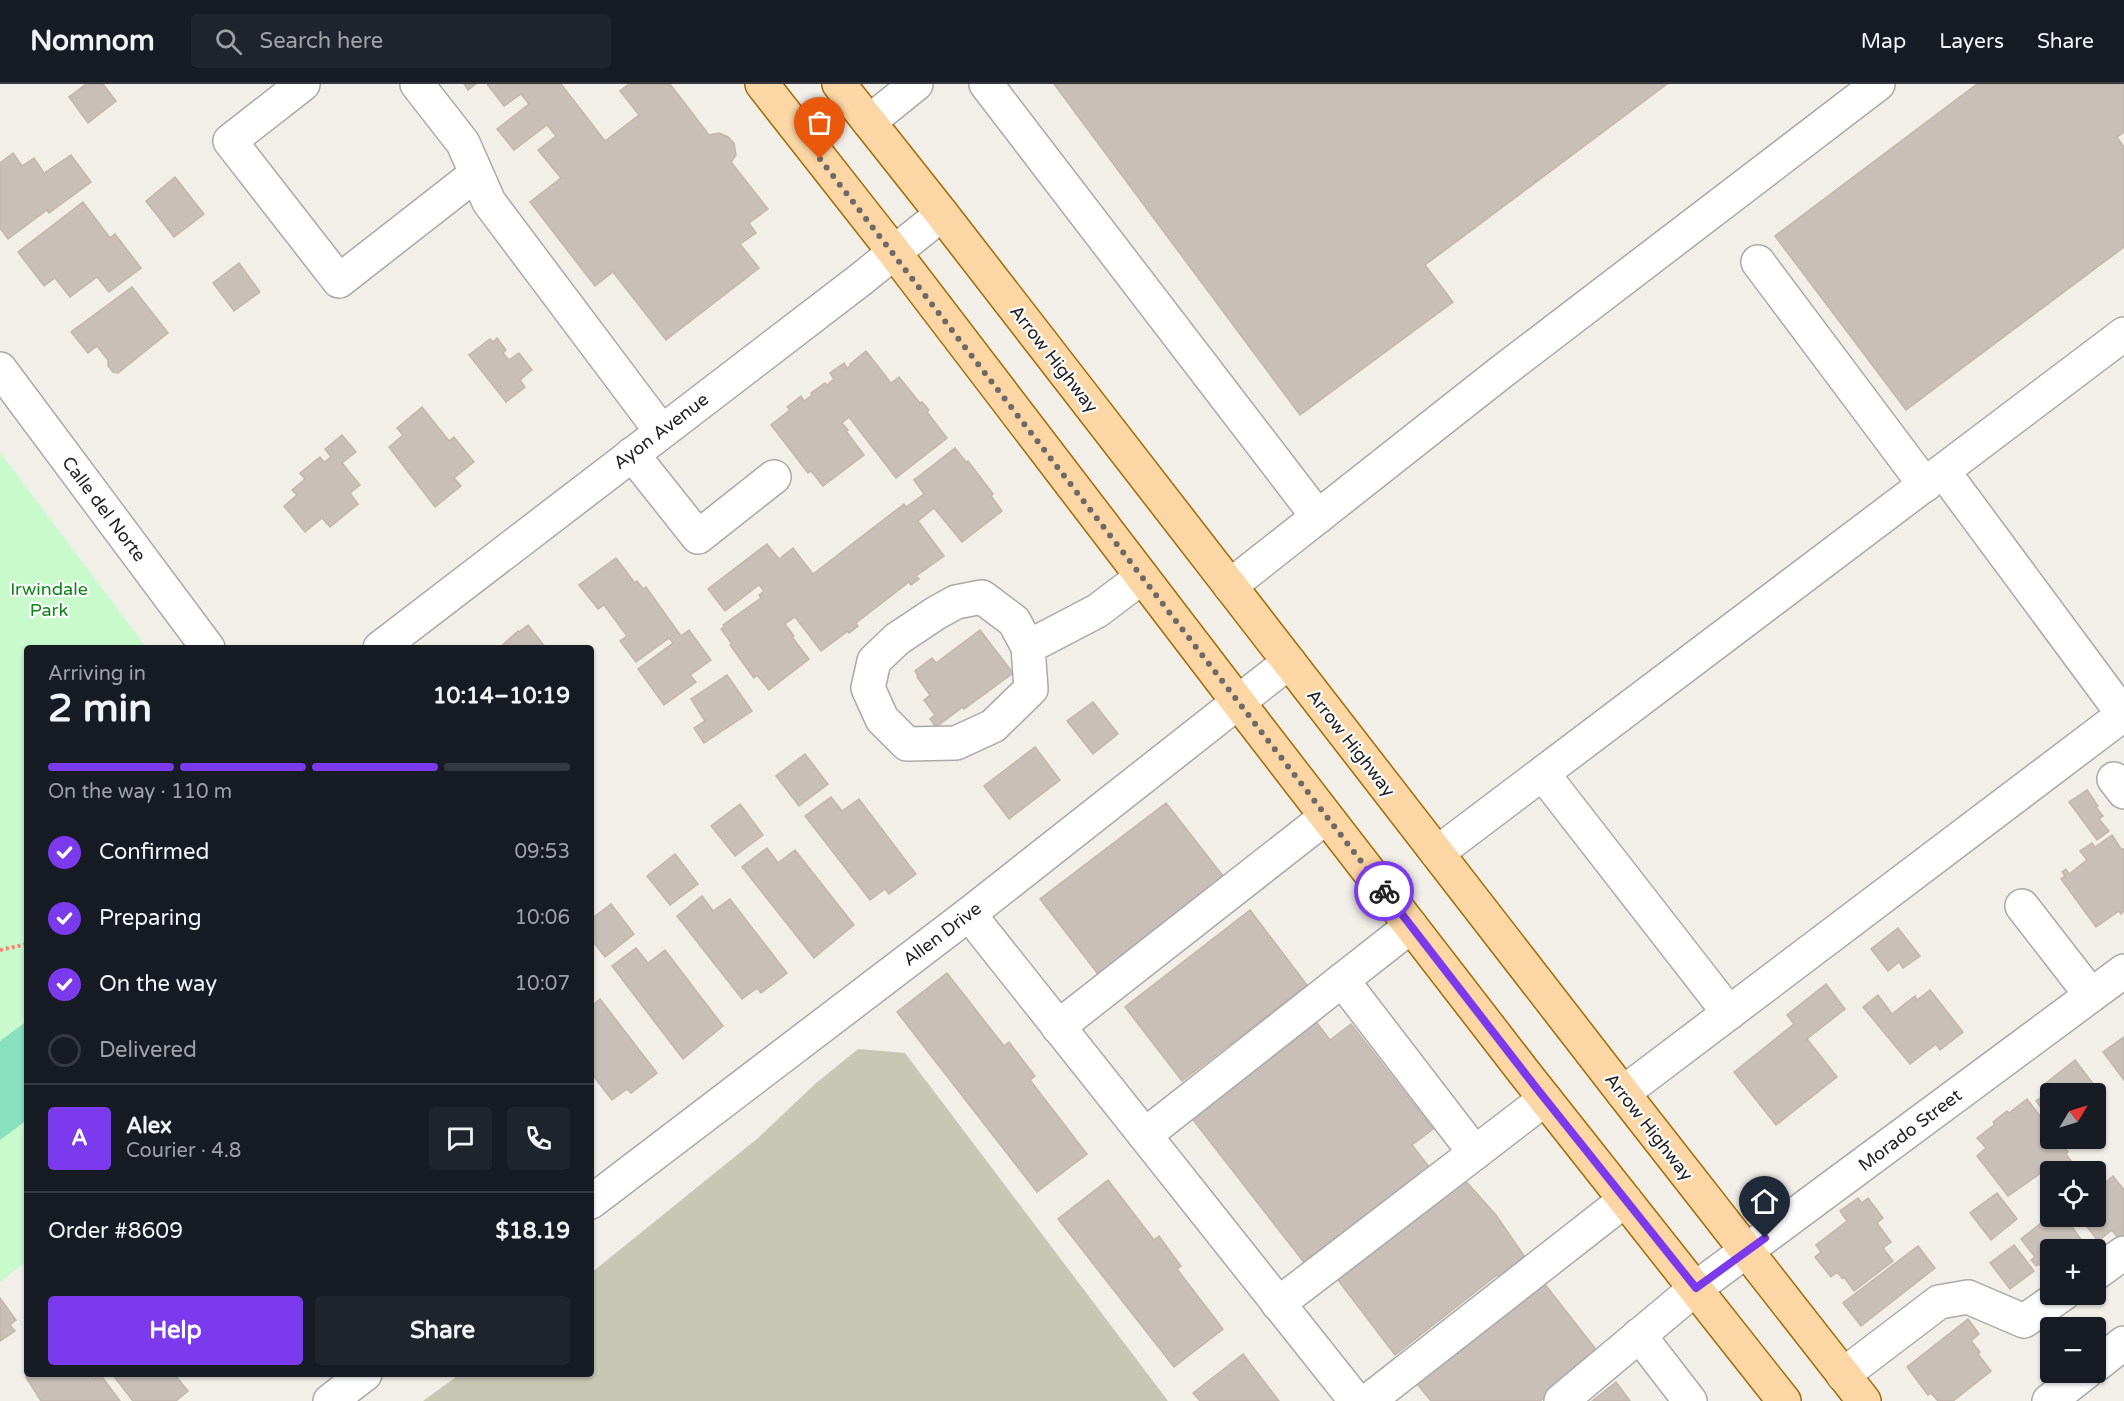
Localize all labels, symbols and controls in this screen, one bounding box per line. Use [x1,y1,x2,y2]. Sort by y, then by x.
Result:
search box [191,14,611,68]
text: Nomnom [30,24,155,58]
icon: search [212,25,245,58]
text: Search here [260,28,383,54]
text: Map [1861,29,1906,54]
text: Layers [1939,29,2004,54]
text: Share [2037,29,2094,54]
pin [794,97,845,159]
icon: bag [803,106,836,139]
street label: Arrow Highway [1005,301,1103,417]
street label: Ayon Avenue [609,388,713,474]
street label: Calle del Norte [57,452,151,566]
park label: Irwindale Park [10,578,88,621]
text: Arriving in [48,662,146,686]
text: 10:14–10:19 [433,683,570,709]
text: 2 min [48,685,152,732]
street label: Arrow Highway [1302,685,1400,801]
text: On the way · 110 m [48,780,232,804]
icon: check [48,836,81,869]
text: Confirmed [99,839,209,865]
text: 09:53 [515,840,570,864]
courier [1354,861,1414,921]
icon: bike [1368,875,1401,908]
street label: Allen Drive [898,897,986,971]
icon: check [48,902,81,935]
text: Preparing [99,905,202,931]
text: 10:06 [515,906,570,930]
icon: check [48,968,81,1001]
text: On the way [99,971,217,997]
text: 10:07 [515,972,570,996]
text: Delivered [99,1037,197,1063]
street label: Arrow Highway [1600,1069,1698,1185]
north arrow [2040,1083,2106,1149]
map controls [2040,1083,2106,1383]
street label: Morado Street [1854,1084,1966,1176]
button: chat [429,1107,492,1170]
button: phone [507,1107,570,1170]
text: Alex [126,1113,172,1139]
text: A [71,1125,88,1151]
text: Courier · 4.8 [126,1139,241,1163]
button: locate [2040,1161,2106,1227]
pin [1739,1176,1790,1238]
icon: home [1748,1185,1781,1218]
text: Order #8609 [48,1218,183,1244]
text: $18.19 [495,1218,570,1244]
button: + [2040,1239,2106,1305]
button: Help [48,1296,303,1365]
button: Share [315,1296,570,1365]
button: − [2040,1317,2106,1383]

